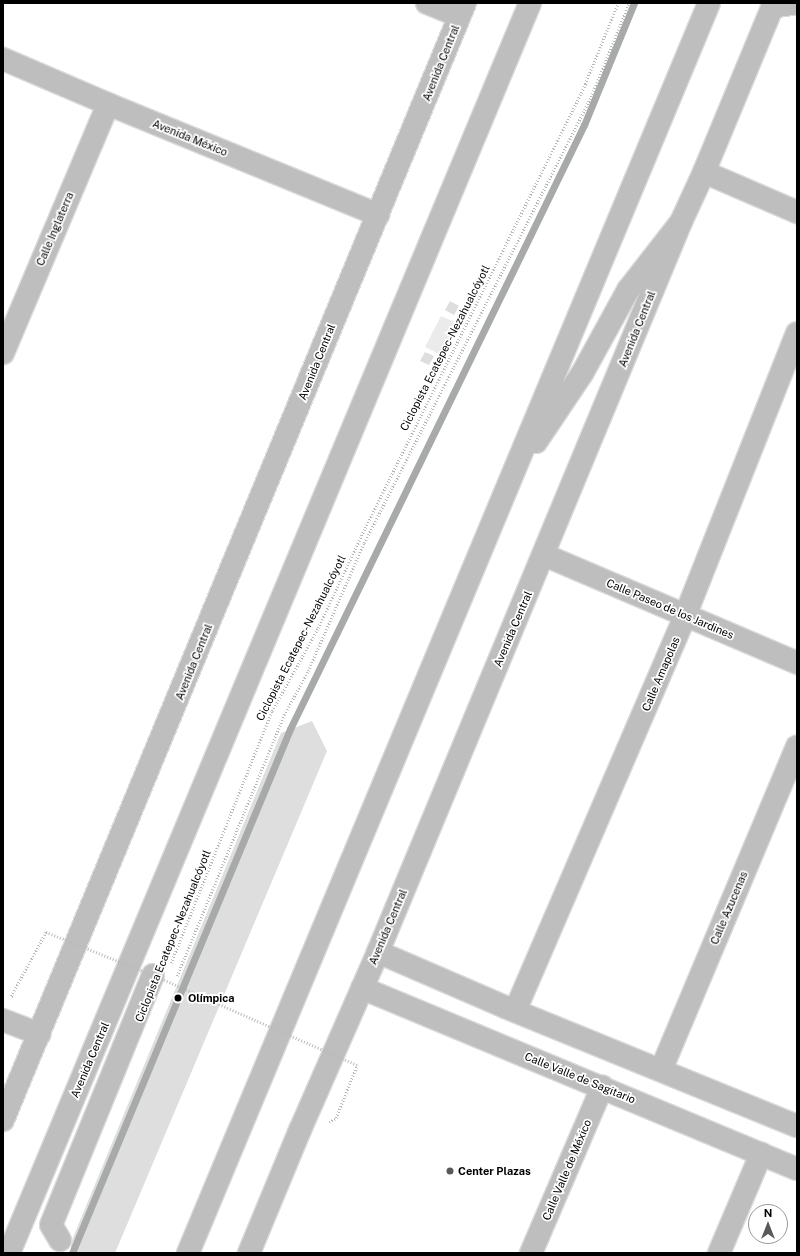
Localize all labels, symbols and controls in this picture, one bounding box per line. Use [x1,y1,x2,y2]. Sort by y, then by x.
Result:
street label: Avenida Central [420,23,462,103]
street label: Avenida México [151,117,229,159]
street label: Calle Inglaterra [33,190,77,268]
street label: Ciclopista Ecatepec-Nezahualcóyotl [397,263,493,433]
street label: Avenida Central [616,289,658,369]
street label: Avenida Central [296,322,338,402]
street label: Ciclopista Ecatepec-Nezahualcóyotl [253,553,349,723]
street label: Calle Paseo de los Jardines [604,576,736,642]
street label: Avenida Central [491,589,535,669]
street label: Avenida Central [173,622,215,702]
street label: Calle Amapolas [639,635,683,713]
street label: Ciclopista Ecatepec-Nezahualcóyotl [132,848,214,1024]
street label: Calle Azucenas [708,869,750,947]
street label: Avenida Central [366,887,410,967]
marker: Olímpica [171,991,185,1005]
place label: Olímpica [188,991,234,1005]
street label: Avenida Central [68,1020,112,1100]
street label: Calle Valle de Sagitario [522,1050,638,1106]
street label: Calle Valle de México [540,1117,594,1223]
place label: Center Plazas [458,1164,531,1178]
marker: Center Plazas [445,1166,455,1176]
north arrow [748,1204,788,1244]
text: N [764,1207,772,1219]

